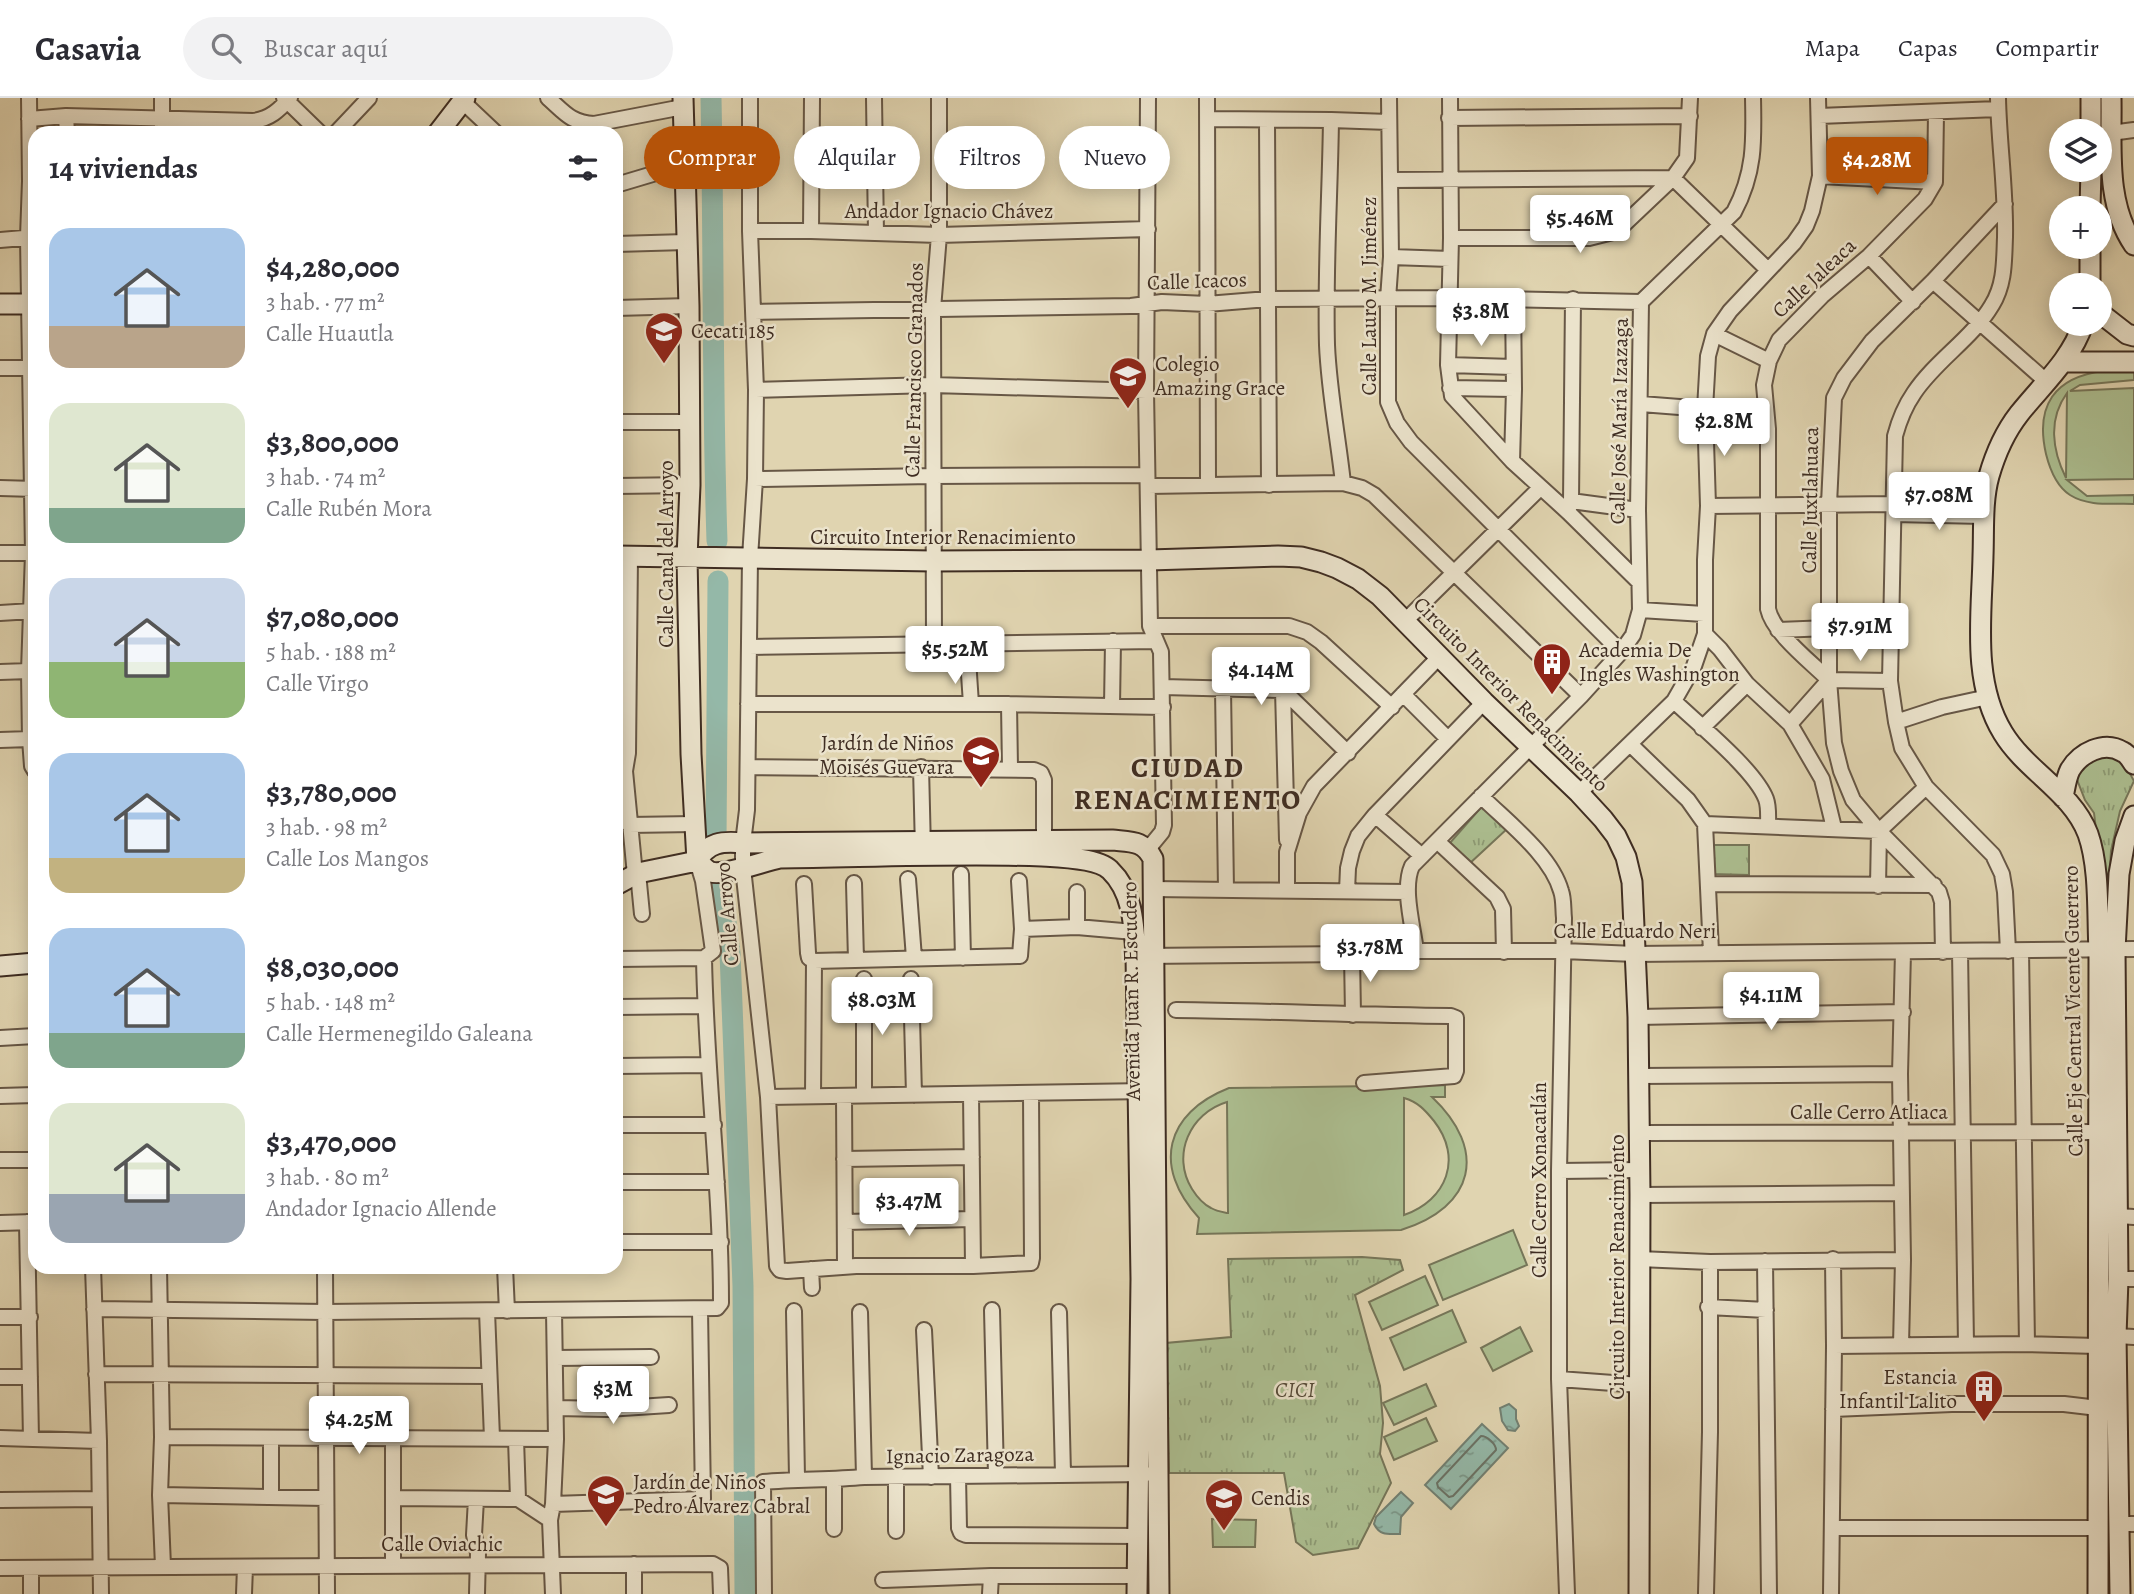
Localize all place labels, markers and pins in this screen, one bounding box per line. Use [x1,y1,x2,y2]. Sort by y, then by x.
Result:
pin: $4.28M [1820,138,1934,197]
pin: $5.46M [1523,195,1637,255]
pin: $3.8M [1432,288,1530,348]
school or university icon: Cecati 185 [643,310,685,365]
place label: Cecati 185 [691,317,775,345]
place label: Colegio Amazing Grace [1154,350,1285,402]
school or university icon: Colegio Amazing Grace [1107,355,1149,410]
pin: $2.8M [1675,398,1773,458]
pin: $7.08M [1882,472,1996,532]
pin: $7.91M [1803,603,1917,663]
pin: $5.52M [898,626,1012,686]
place label: Academia De Ingles Washington [1578,636,1740,688]
building icon: Academia De Ingles Washington [1531,641,1573,696]
pin: $4.14M [1204,648,1318,707]
place label: Jardín de Niños Moisés Guevara [819,729,954,781]
school or university icon: Jardín de Niños Moisés Guevara [960,734,1002,789]
pin: $3.78M [1313,924,1427,984]
pin: $4.11M [1714,972,1828,1032]
pin: $8.03M [825,978,939,1037]
pin: $3.47M [852,1178,966,1238]
place label: Estancia Infantil Lalito [1839,1363,1957,1415]
pin: $3M [579,1366,647,1426]
building icon: Estancia Infantil Lalito [1963,1368,2005,1423]
pin: $4.25M [302,1396,416,1456]
place label: Jardín de Niños Pedro Álvarez Cabral [633,1468,810,1520]
school or university icon: Jardín de Niños Pedro Álvarez Cabral [585,1473,627,1528]
school or university icon: Cendis [1203,1477,1245,1532]
place label: Cendis [1251,1484,1310,1512]

